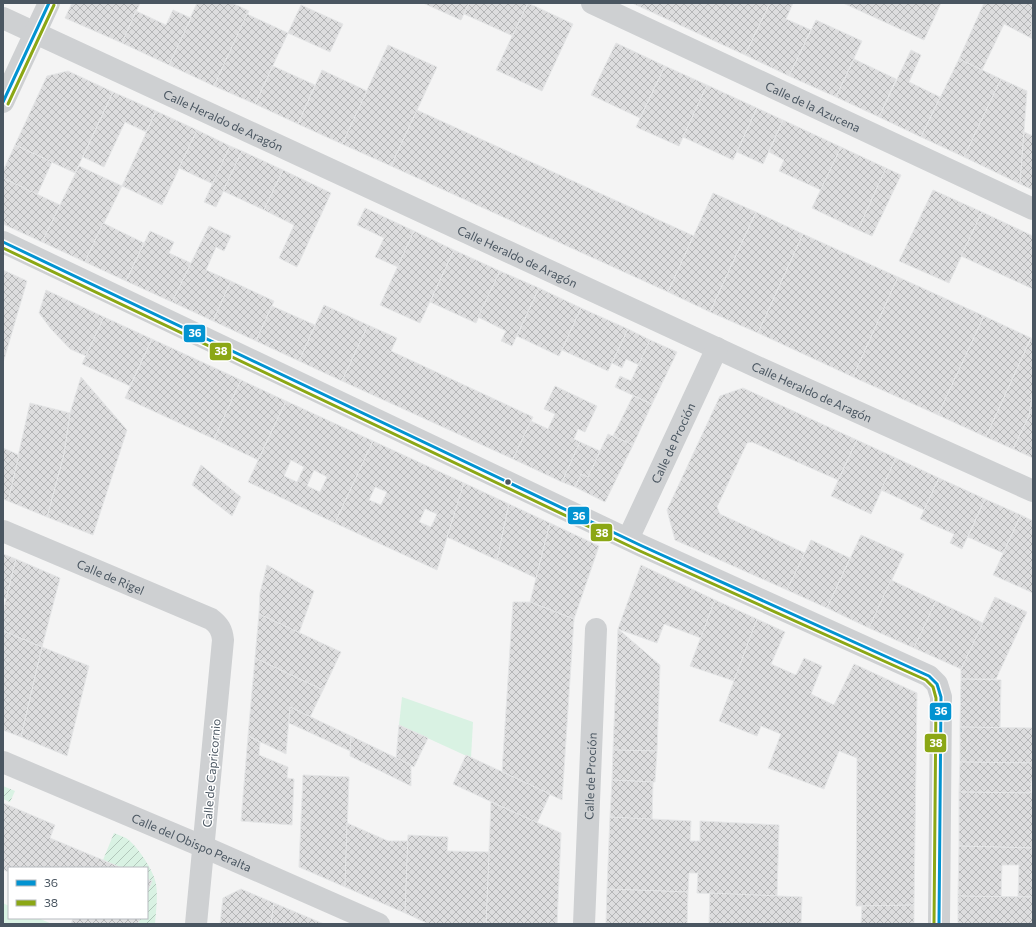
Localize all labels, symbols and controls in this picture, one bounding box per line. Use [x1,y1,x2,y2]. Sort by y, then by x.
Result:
street label: Calle de la Azucena [763,78,863,134]
street label: Calle Heraldo de Aragón [161,86,286,154]
street label: Calle Heraldo de Aragón [455,222,580,290]
line badge: 36 [183,324,206,343]
text: 36 [188,326,202,339]
line badge: 38 [209,342,232,361]
text: 38 [214,344,228,357]
street label: Calle Heraldo de Aragón [750,358,874,425]
street label: Calle de Proción [648,400,698,485]
unlabelled marker [503,477,513,487]
line badge: 36 [567,506,590,525]
text: 36 [572,509,586,522]
line badge: 38 [590,523,613,542]
text: 38 [595,526,609,539]
street label: Calle de Rigel [75,556,147,597]
line badge: 36 [929,702,952,721]
text: 36 [934,704,948,717]
street label: Calle de Capricornio [199,718,223,828]
street label: Calle de Proción [581,732,599,820]
line badge: 38 [924,733,947,753]
text: 38 [929,736,943,749]
street label: Calle del Obispo Peralta [130,810,254,874]
legend [8,867,148,919]
text: 36 [44,875,58,889]
text: 38 [44,895,58,909]

